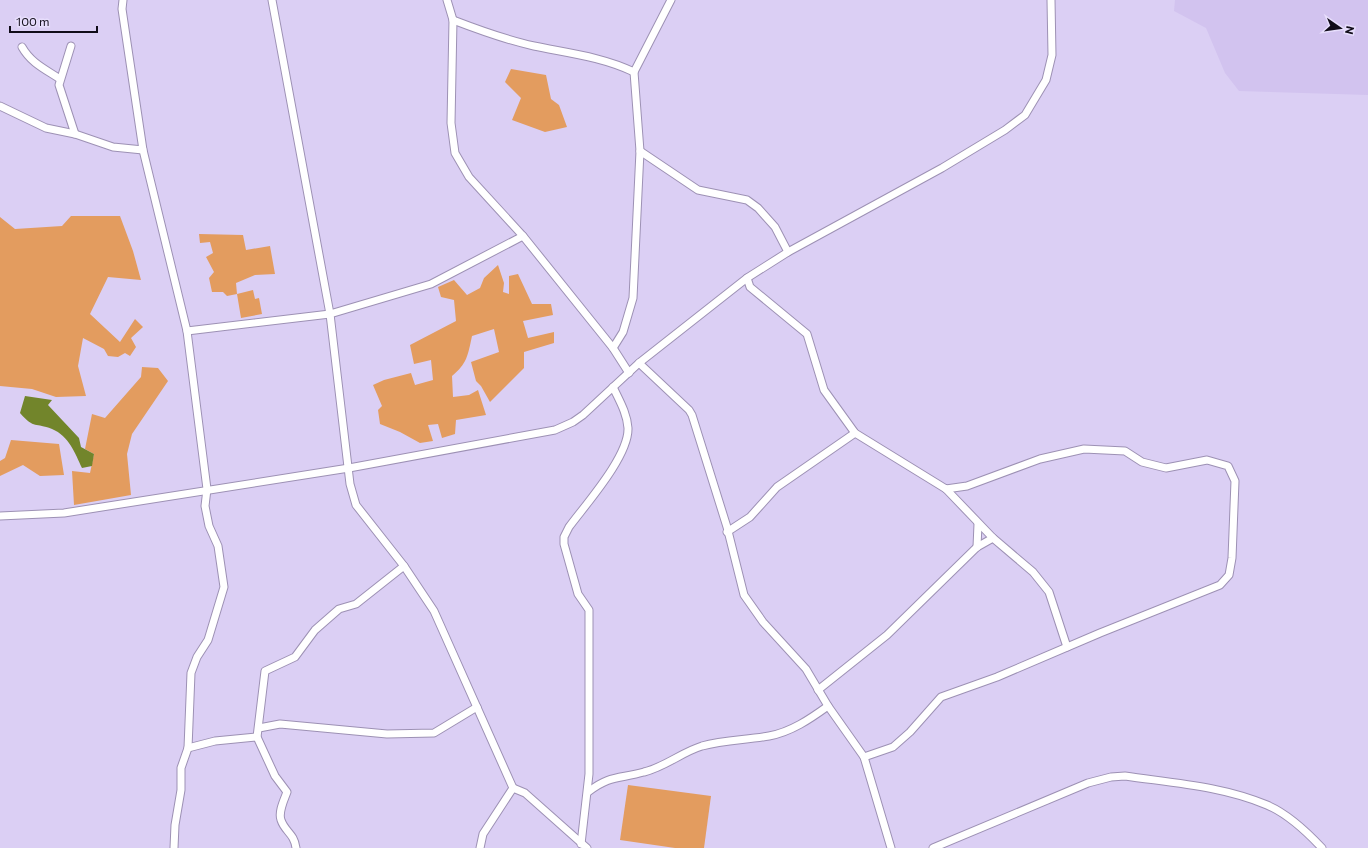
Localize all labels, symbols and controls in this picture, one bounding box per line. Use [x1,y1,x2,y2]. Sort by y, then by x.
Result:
scale bar [10,8,97,34]
north arrow [1320,8,1360,48]
text: 100 m [16,14,50,28]
text: N [1343,25,1357,36]

